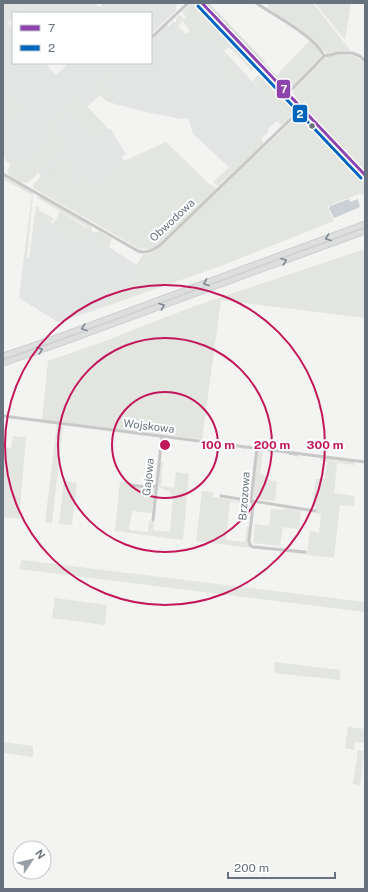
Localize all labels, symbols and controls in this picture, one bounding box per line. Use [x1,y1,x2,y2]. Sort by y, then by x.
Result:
legend [12,12,152,64]
text: 7 [48,21,55,35]
text: 2 [48,41,55,55]
line badge: 7 [276,79,291,99]
text: 7 [281,83,288,95]
line badge: 2 [292,104,308,123]
text: 2 [297,108,304,120]
unlabelled marker [307,121,317,131]
street label: Obwodowa [147,196,197,244]
one-way arrow [325,234,332,242]
one-way arrow [281,258,288,266]
one-way arrow [203,278,210,287]
one-way arrow [159,302,166,311]
one-way arrow [81,323,88,331]
one-way arrow [36,346,43,355]
street label: Wojskowa [123,417,175,435]
centre of rings [158,438,172,452]
text: 100 m [201,438,235,452]
text: 200 m [254,438,290,452]
text: 300 m [307,438,344,452]
street label: Gajowa [140,458,156,496]
street label: Brzozowa [236,471,252,521]
north arrow [12,840,52,880]
text: N [33,847,48,861]
scale bar [228,854,335,880]
text: 200 m [234,861,269,875]

